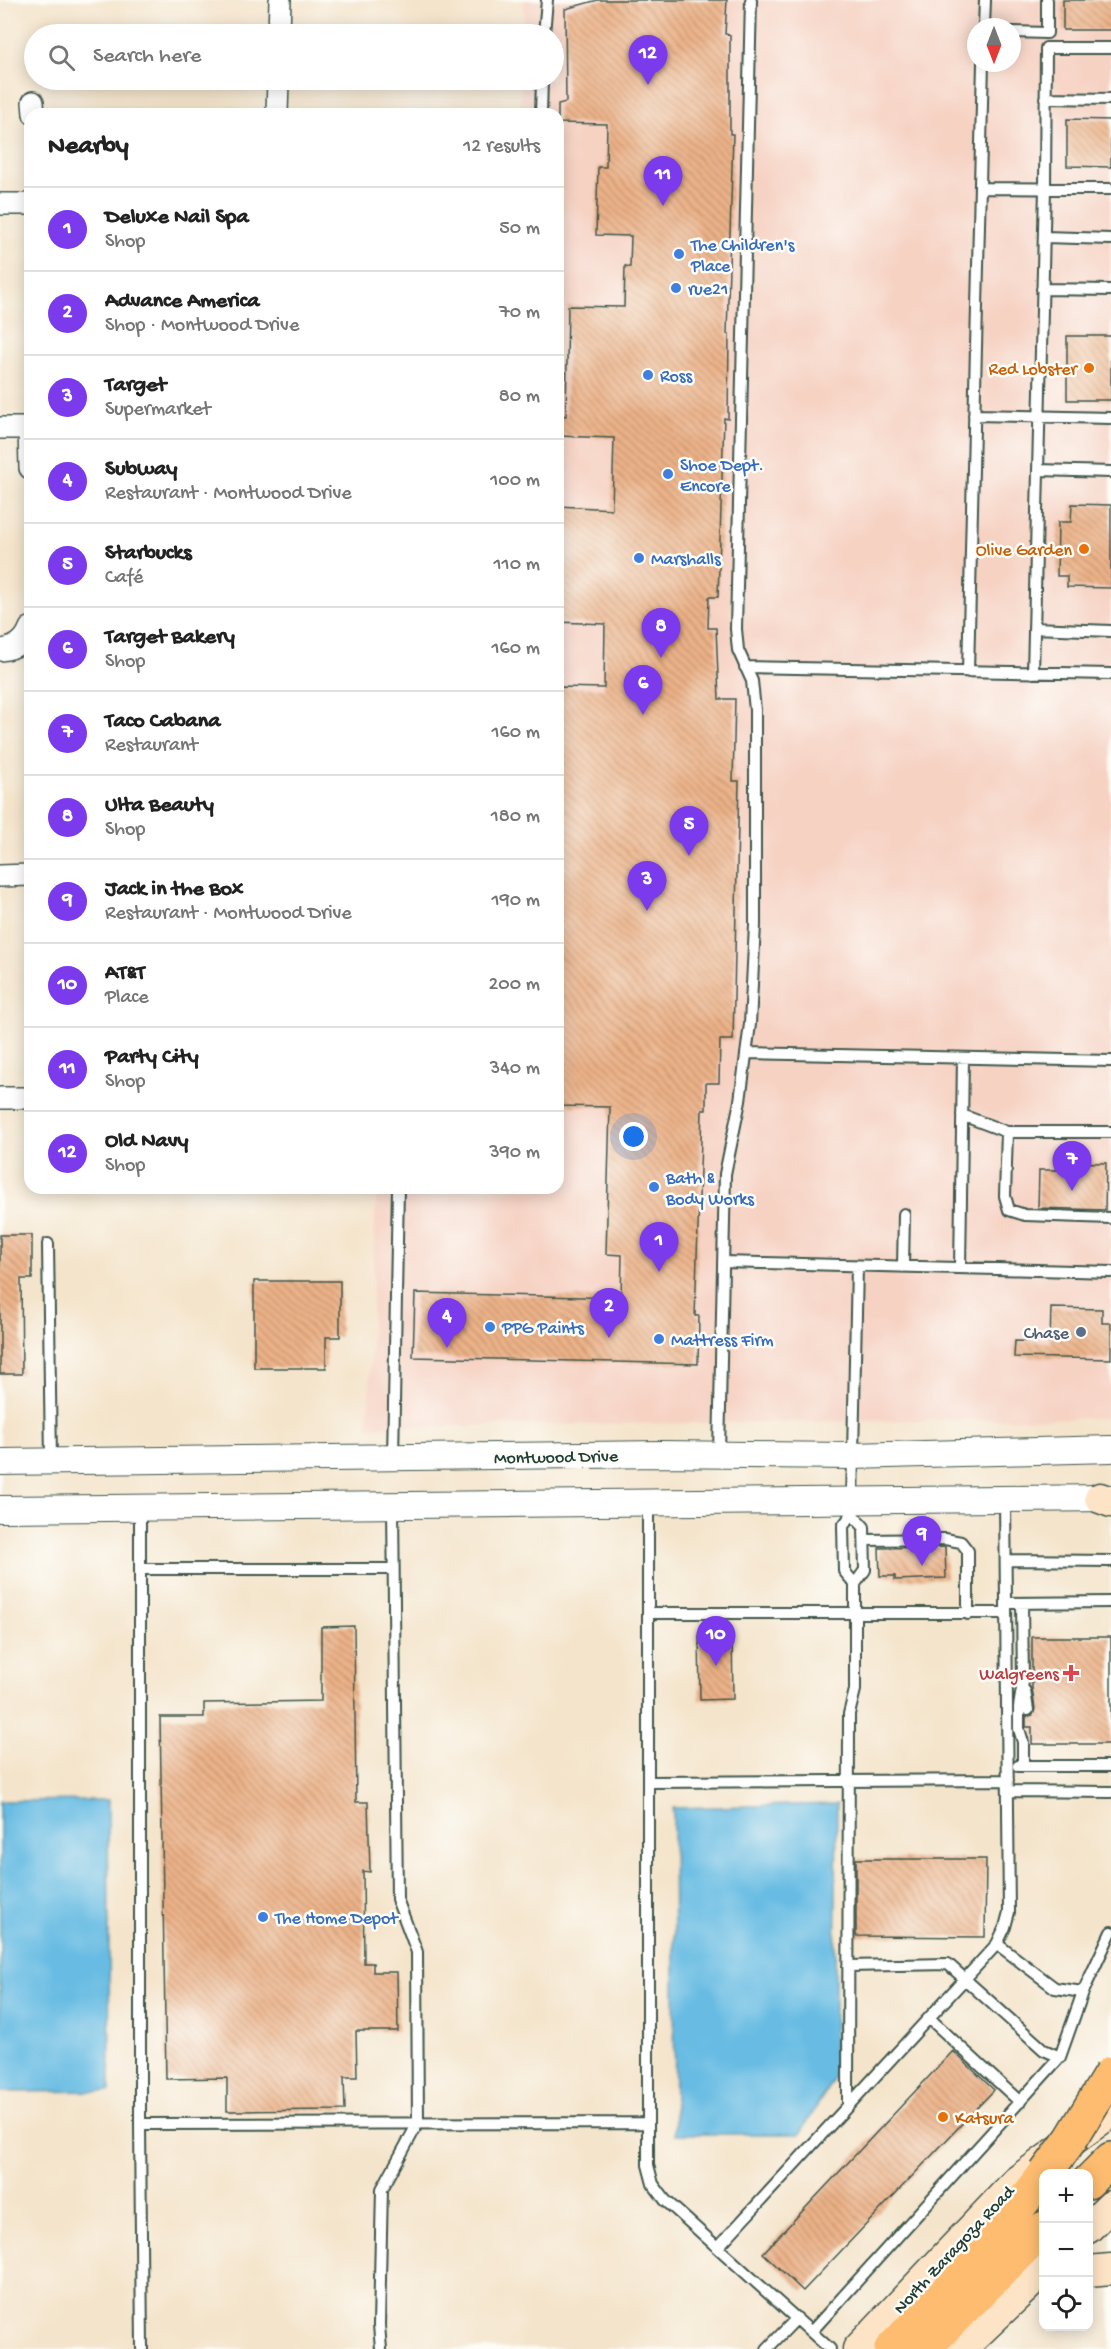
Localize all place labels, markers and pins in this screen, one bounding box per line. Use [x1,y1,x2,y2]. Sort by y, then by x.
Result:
pin: 12 [628,36,668,85]
pin: 11 [644,156,682,206]
place label: The Children's Place [690,236,796,278]
marker: The Children's Place [672,247,686,261]
place label: rue21 [688,280,728,301]
marker: rue21 [669,281,683,295]
place label: Red Lobster [988,360,1079,381]
marker: Red Lobster [1082,361,1096,375]
place label: Ross [660,367,693,388]
marker: Ross [641,368,655,382]
place label: Shoe Dept. Encore [680,456,764,498]
marker: Shoe Dept. Encore [661,467,675,481]
place label: Olive Garden [976,541,1072,562]
marker: Olive Garden [1077,542,1091,556]
place label: Marshalls [651,550,722,571]
marker: Marshalls [632,551,646,565]
pin: 8 [642,608,680,658]
pin: 6 [624,666,662,715]
pin: 5 [670,806,708,856]
pin: 3 [628,862,666,911]
pin: 7 [1052,1142,1092,1191]
place label: Bath & Body Works [665,1169,755,1211]
marker: Bath & Body Works [647,1180,661,1194]
pin: 1 [640,1222,678,1272]
pin: 2 [590,1288,628,1338]
pin: 4 [428,1298,466,1348]
place label: PPG Paints [501,1319,585,1340]
marker: PPG Paints [483,1320,497,1334]
place label: Chase [1024,1324,1070,1345]
marker: Chase [1074,1325,1088,1339]
place label: Mattress Firm [671,1331,774,1352]
marker: Mattress Firm [652,1332,666,1346]
pin: 9 [902,1516,942,1566]
pin: 10 [696,1616,736,1666]
place label: Walgreens [979,1665,1060,1686]
marker: Walgreens [1064,1666,1078,1680]
place label: The Home Depot [274,1909,399,1930]
marker: The Home Depot [256,1910,270,1924]
place label: Katsura [955,2109,1015,2130]
marker: Katsura [936,2110,950,2124]

